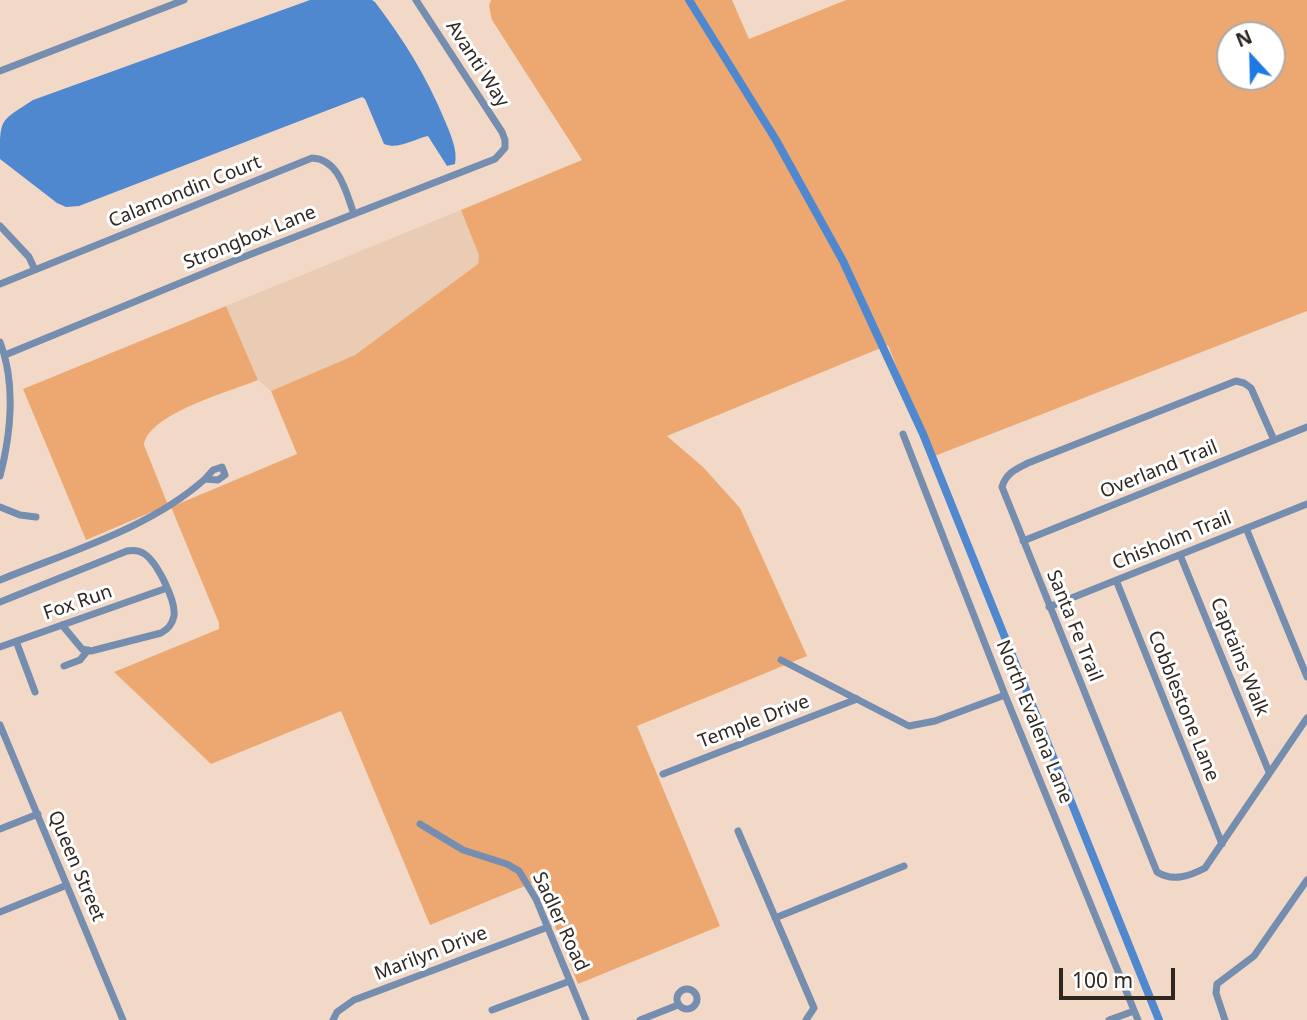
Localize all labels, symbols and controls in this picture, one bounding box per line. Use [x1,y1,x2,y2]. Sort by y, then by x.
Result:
street label: Avanti Way [441,16,513,112]
north arrow [1216,21,1286,91]
text: N [1232,23,1256,53]
street label: Calamondin Court [105,151,265,233]
street label: Strongbox Lane [181,201,319,275]
street label: Overland Trail [1097,436,1221,504]
street label: Chisholm Trail [1109,507,1235,575]
street label: Santa Fe Trail [1041,567,1107,685]
street label: Fox Run [41,581,115,625]
street label: Captains Walk [1205,595,1273,719]
street label: Cobblestone Lane [1142,627,1224,785]
street label: North Evalena Lane [991,637,1077,807]
street label: Temple Drive [695,690,813,754]
street label: Queen Street [43,807,109,925]
street label: Sadler Road [527,869,593,975]
street label: Marilyn Drive [371,922,491,986]
scale bar [1062,954,1178,998]
text: 100 m [1072,966,1133,994]

